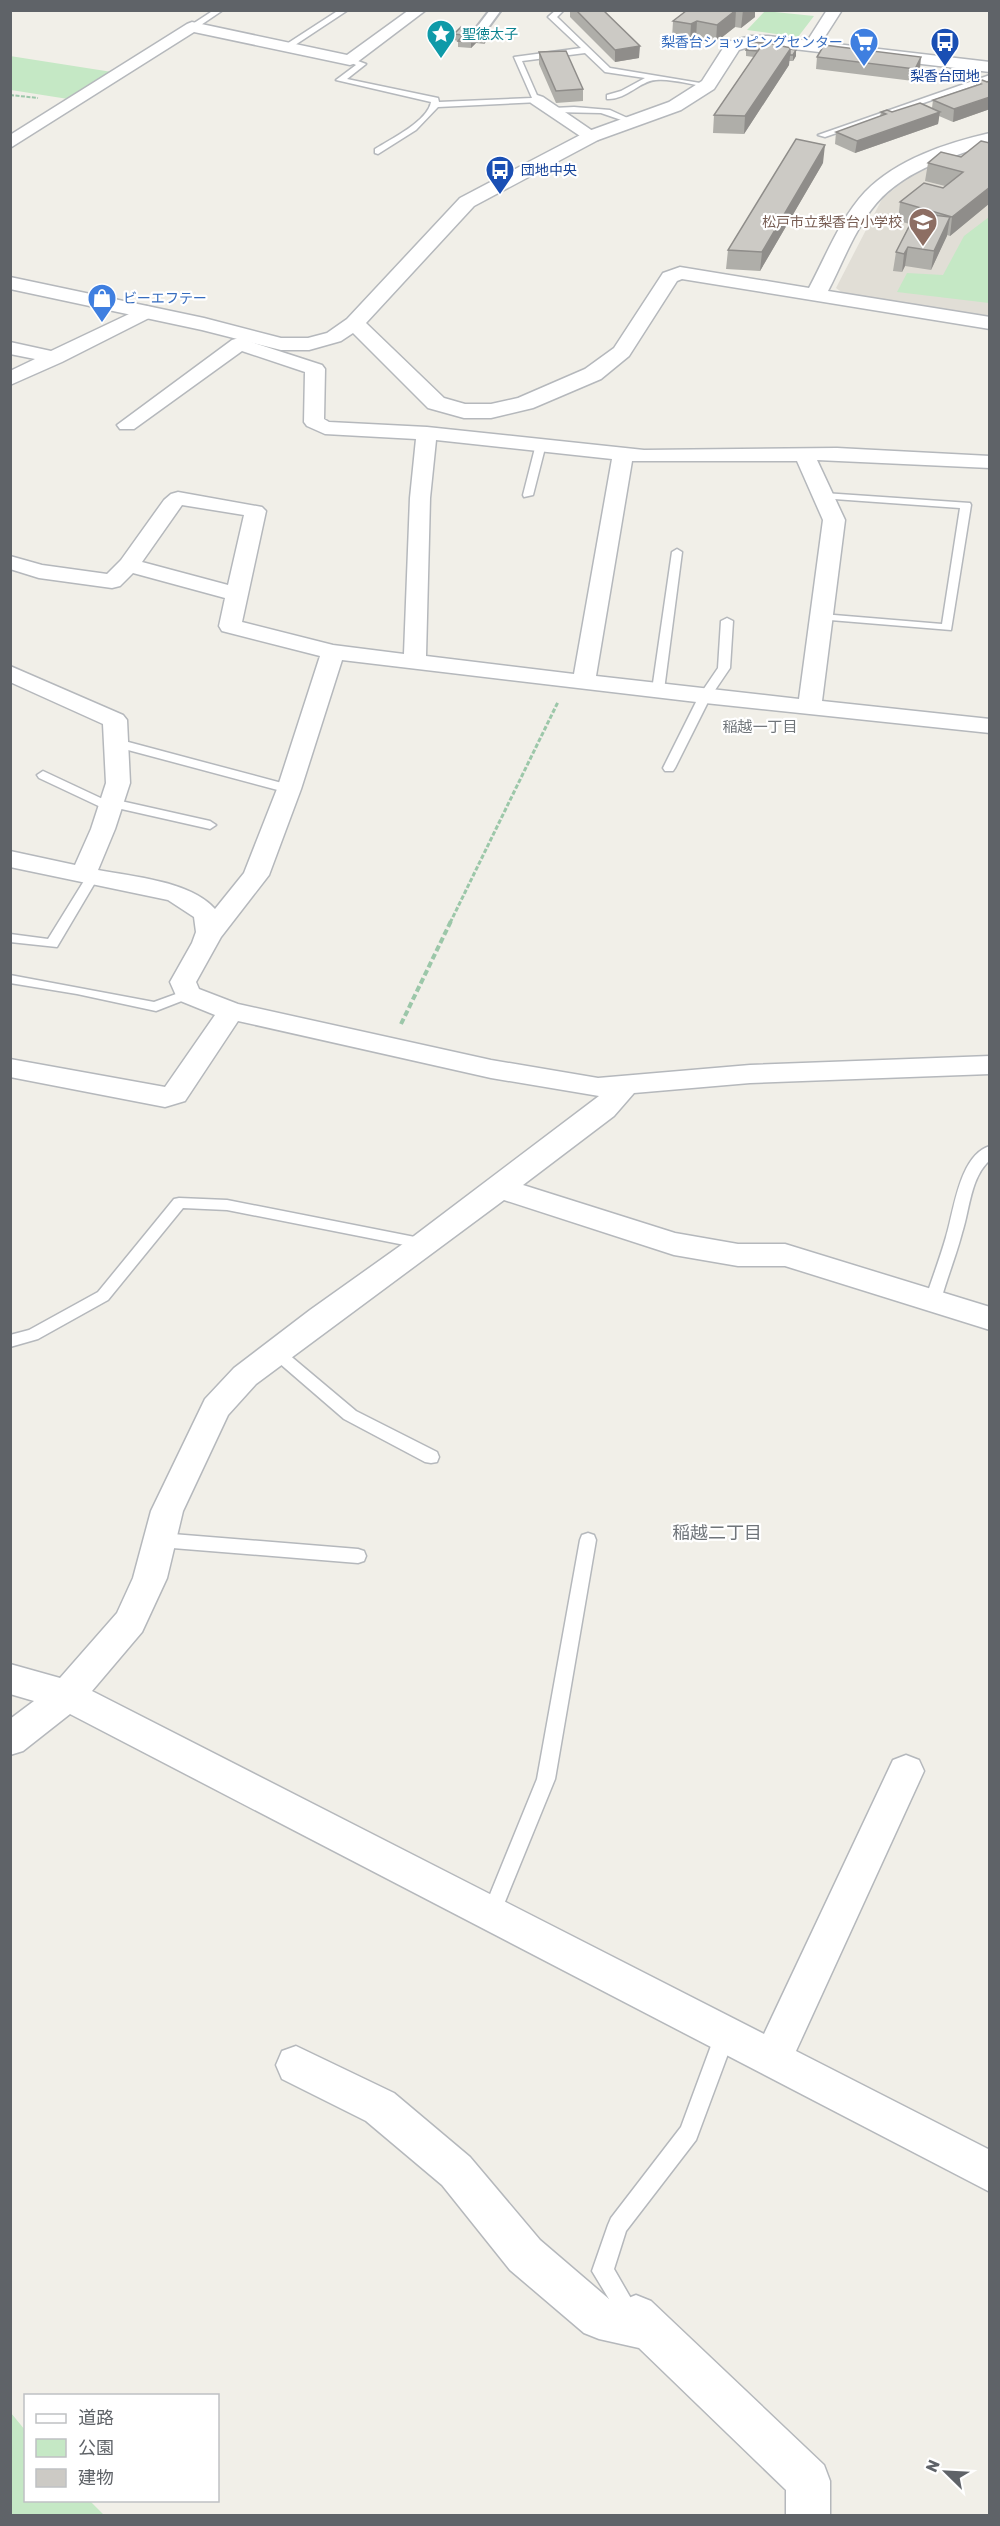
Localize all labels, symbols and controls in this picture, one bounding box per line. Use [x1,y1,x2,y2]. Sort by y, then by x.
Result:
place icon: 聖徳太子 [425,18,457,60]
place label: 聖徳太子 [462,26,518,43]
supermarket icon: 梨香台ショッピングセンター [848,26,880,68]
bus stop icon: 梨香台団地 [929,26,961,68]
place label: 梨香台ショッピングセンター [661,34,843,51]
place label: 梨香台団地 [910,68,980,85]
bus stop icon: 団地中央 [484,154,516,196]
place label: 団地中央 [521,162,577,179]
school or university icon: 松戸市立梨香台小学校 [907,206,939,248]
place label: 松戸市立梨香台小学校 [762,214,902,231]
shop icon: ビーエフテー [86,282,118,324]
place label: ビーエフテー [123,290,207,307]
district label: 稲越一丁目 [722,718,798,736]
district label: 稲越二丁目 [672,1522,762,1544]
legend [24,2394,219,2502]
text: 道路 [78,2407,114,2429]
text: 公園 [78,2437,114,2459]
north arrow [916,2442,976,2502]
text: N [922,2457,944,2475]
text: 建物 [78,2467,114,2489]

